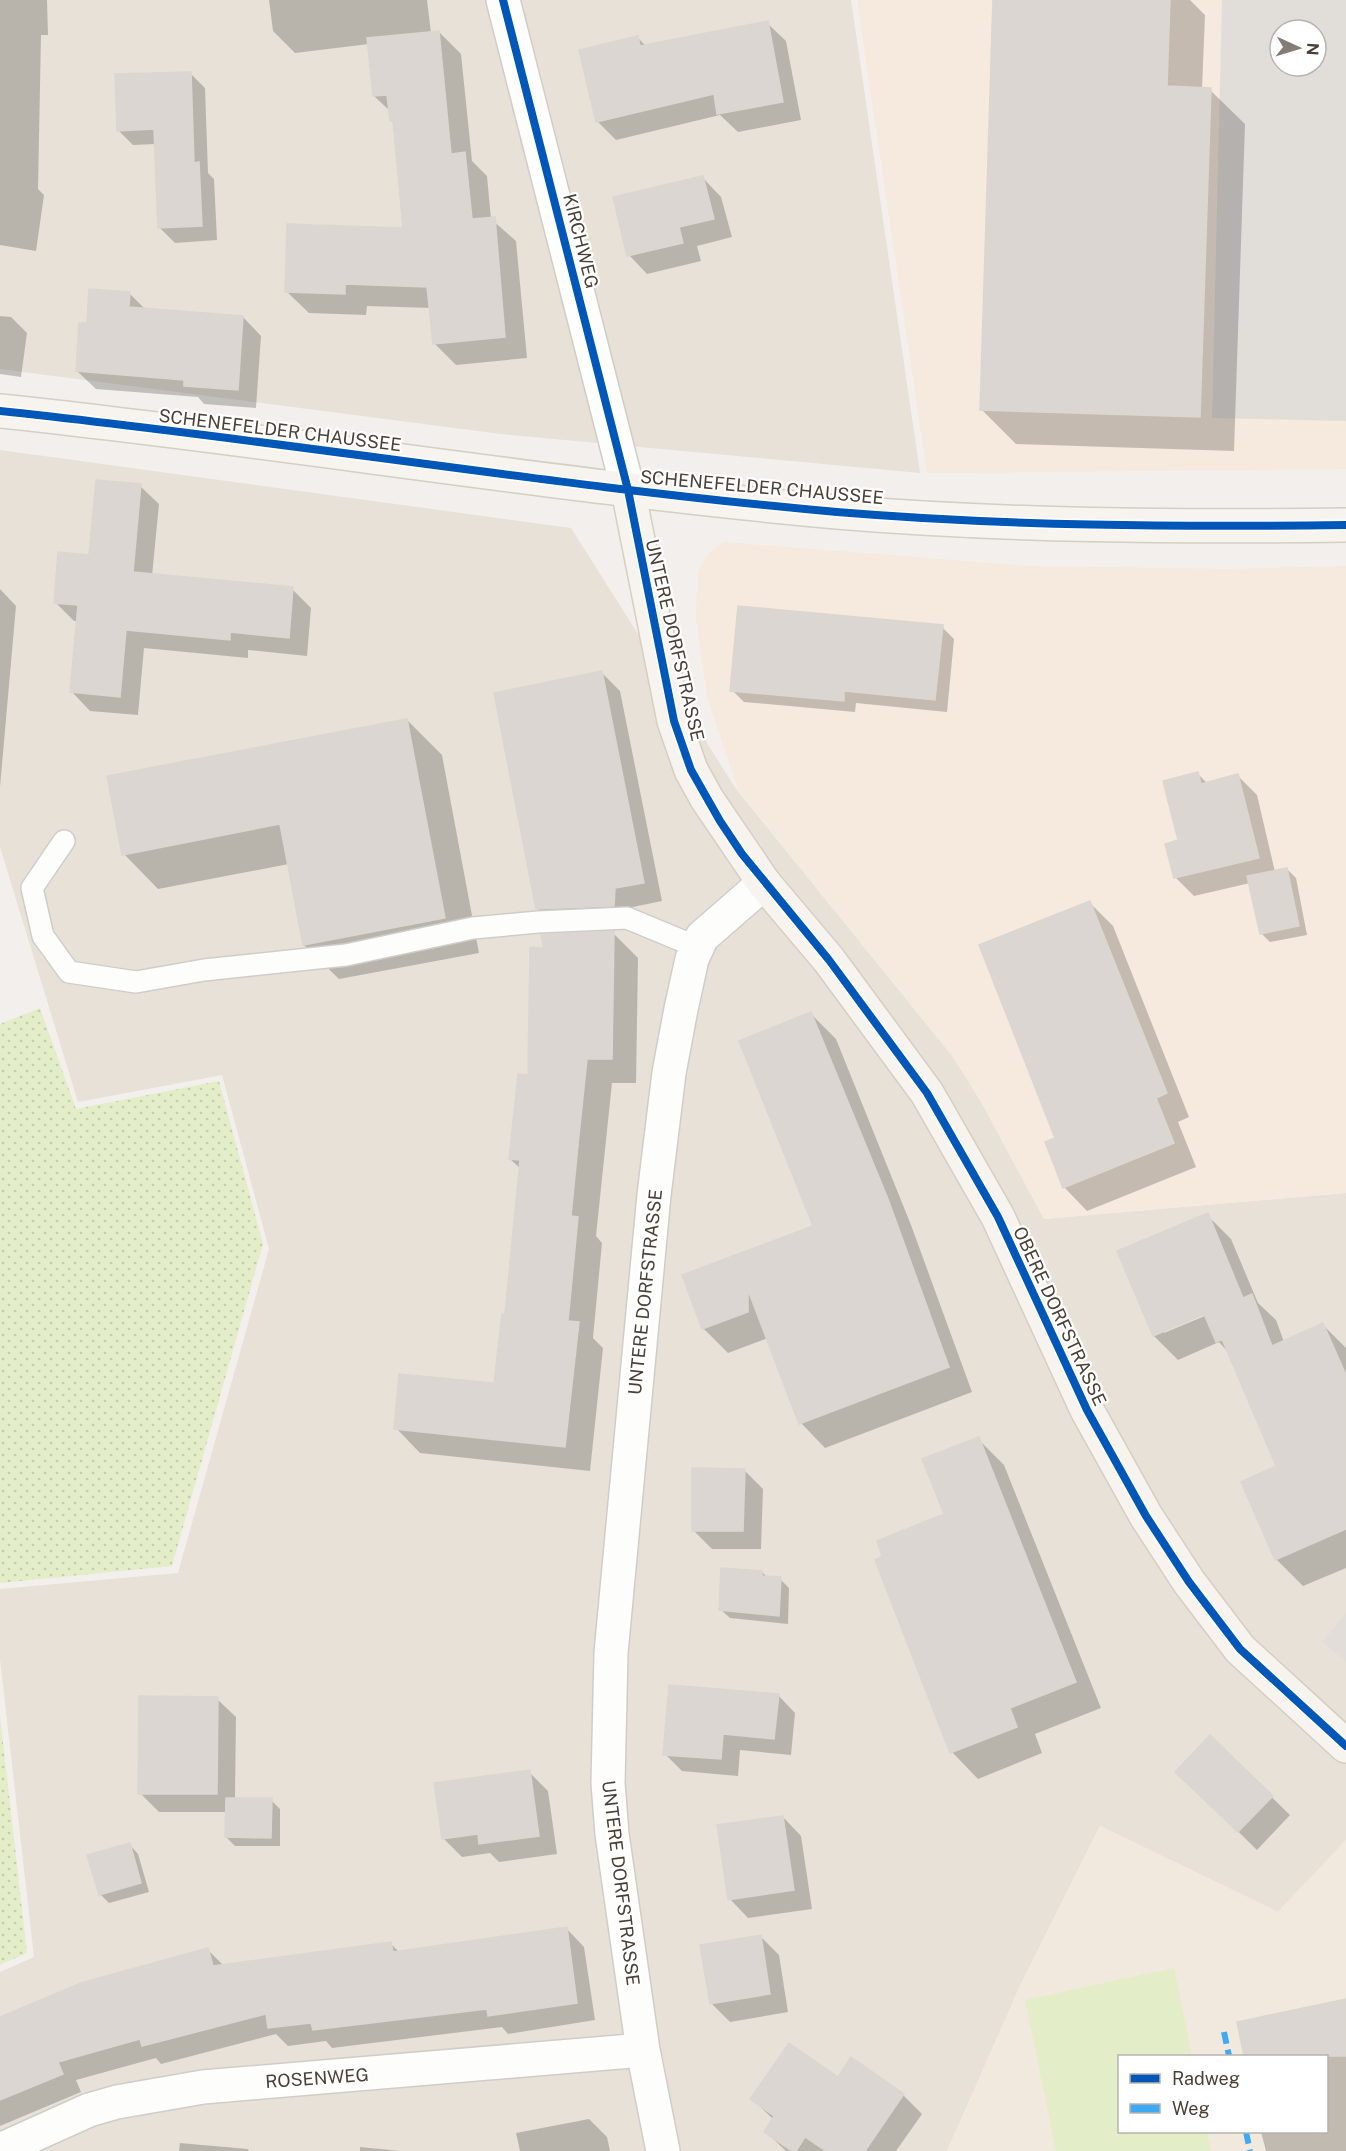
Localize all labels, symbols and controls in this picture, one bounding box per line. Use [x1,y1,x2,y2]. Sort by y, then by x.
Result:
north arrow [1268,18,1328,78]
text: N [1303,42,1322,56]
street label: KIRCHWEG [559,191,603,291]
street label: SCHENEFELDER CHAUSSEE [157,405,403,455]
street label: SCHENEFELDER CHAUSSEE [639,466,885,508]
street label: UNTERE DORFSTRASSE [642,537,708,743]
street label: UNTERE DORFSTRASSE [624,1188,666,1396]
street label: OBERE DORFSTRASSE [1009,1223,1111,1409]
street label: UNTERE DORFSTRASSE [598,1779,644,1987]
legend [1118,2055,1328,2133]
street label: ROSENWEG [265,2064,369,2092]
text: Radweg [1172,2068,1240,2089]
text: Weg [1172,2098,1210,2119]

